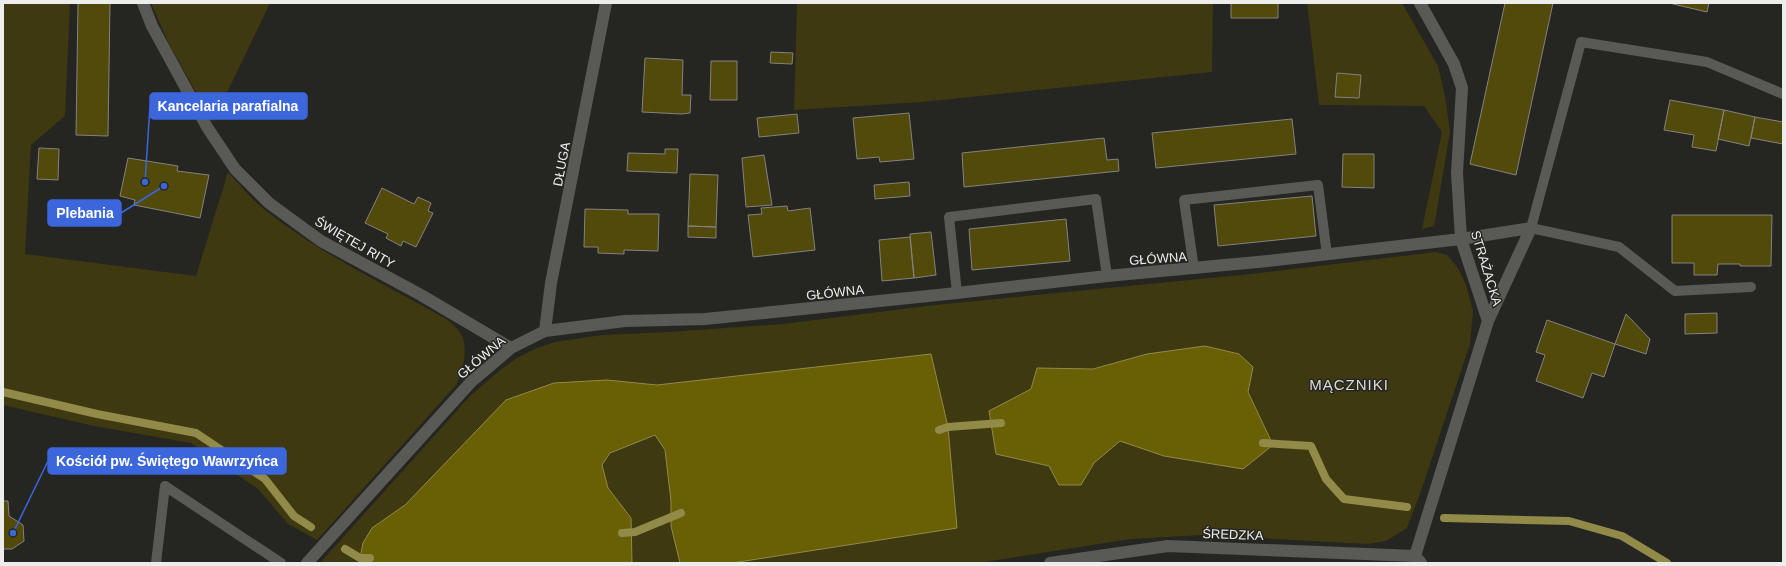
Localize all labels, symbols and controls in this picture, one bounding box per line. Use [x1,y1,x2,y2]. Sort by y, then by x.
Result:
callout: Kancelaria parafialna [150,93,307,119]
text: Kancelaria parafialna [158,98,299,114]
street label: DŁUGA [550,140,573,188]
callout: Plebania [48,200,121,226]
text: Plebania [56,205,114,221]
street label: ŚWIĘTEJ RITY [312,214,398,271]
street label: STRAŻACKA [1468,229,1505,308]
street label: GŁÓWNA [1129,249,1188,268]
street label: GŁÓWNA [806,282,865,303]
street label: GŁÓWNA [454,333,509,382]
district label: MĄCZNIKI [1309,376,1389,393]
callout: Kościół pw. Świętego Wawrzyńca [48,448,286,474]
text: Kościół pw. Świętego Wawrzyńca [56,452,278,469]
street label: ŚREDZKA [1202,526,1264,543]

